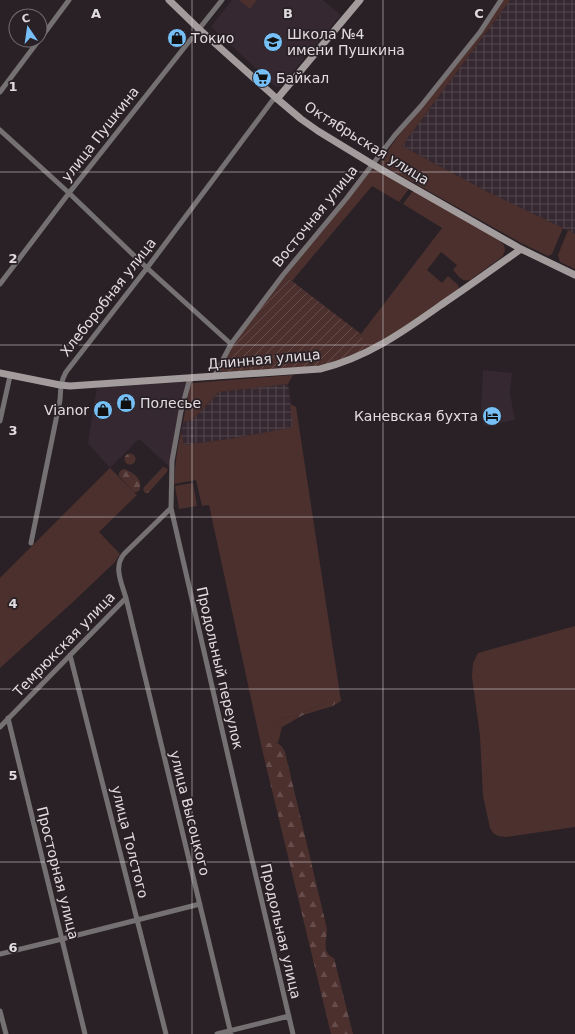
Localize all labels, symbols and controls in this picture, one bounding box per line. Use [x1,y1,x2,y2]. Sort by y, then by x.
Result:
text: A [91,6,101,21]
text: B [283,6,293,21]
text: C [474,6,484,21]
north arrow [8,8,48,48]
text: С [20,12,31,26]
place label: Школа №4 имени Пушкина [287,26,405,58]
shop icon: Токио [166,27,188,49]
place label: Токио [190,30,234,46]
school or university icon: Школа №4 имени Пушкина [262,31,284,53]
supermarket icon: Байкал [251,67,273,89]
place label: Байкал [276,70,329,86]
text: 1 [8,79,18,94]
street label: улица Пушкина [58,83,142,185]
street label: Октябрьская улица [302,98,432,188]
street label: Восточная улица [269,162,361,270]
street label: Хлеборобная улица [57,235,159,359]
text: 2 [8,251,18,266]
street label: Длинная улица [207,346,321,372]
shop icon: Полесье [115,392,137,414]
place label: Полесье [140,395,201,411]
shop icon: Vianor [92,399,114,421]
place label: Vianor [44,402,89,418]
hotel icon: Каневская бухта [481,405,503,427]
place label: Каневская бухта [354,408,478,424]
text: 3 [8,423,18,438]
street label: Продольный переулок [193,585,247,751]
street label: Темрюкская улица [9,588,118,700]
text: 4 [8,596,18,611]
street label: улица Высоцкого [167,749,213,877]
text: 5 [8,768,18,783]
street label: улица Толстого [108,784,152,900]
street label: Просторная улица [34,805,82,941]
street label: Продольная улица [258,862,304,1000]
text: 6 [8,940,18,955]

